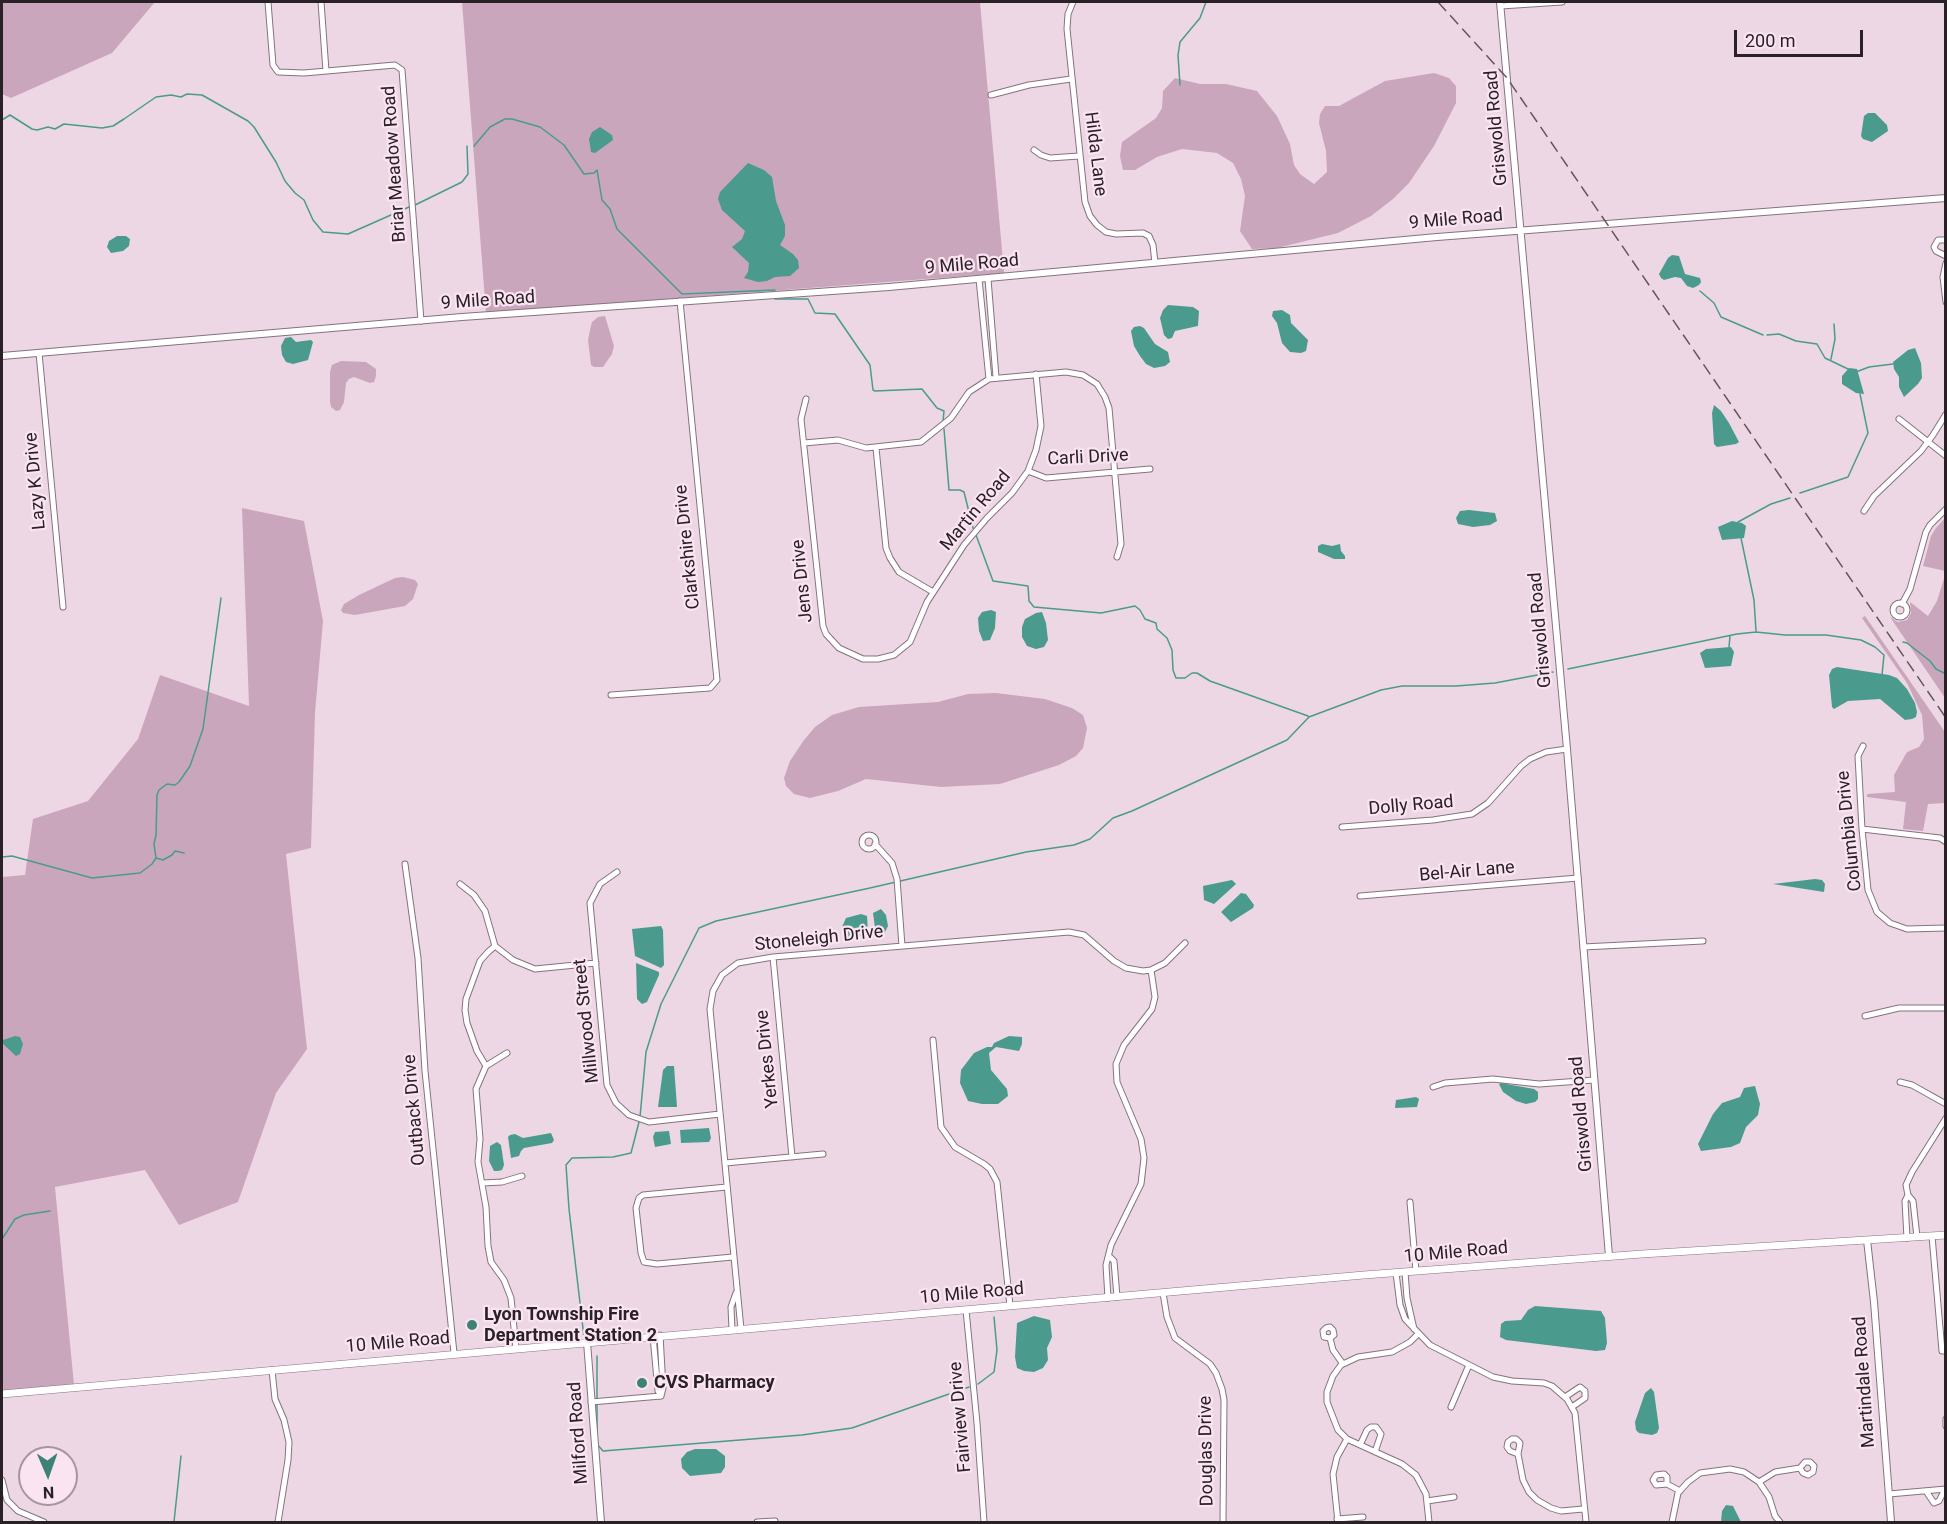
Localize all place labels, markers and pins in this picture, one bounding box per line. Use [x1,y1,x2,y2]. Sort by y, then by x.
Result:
place label: Lyon Township Fire Department Station 2 [484,1304,657,1346]
marker: Lyon Township Fire Department Station 2 [465,1318,479,1332]
place label: CVS Pharmacy [654,1372,775,1394]
marker: CVS Pharmacy [635,1376,649,1390]

